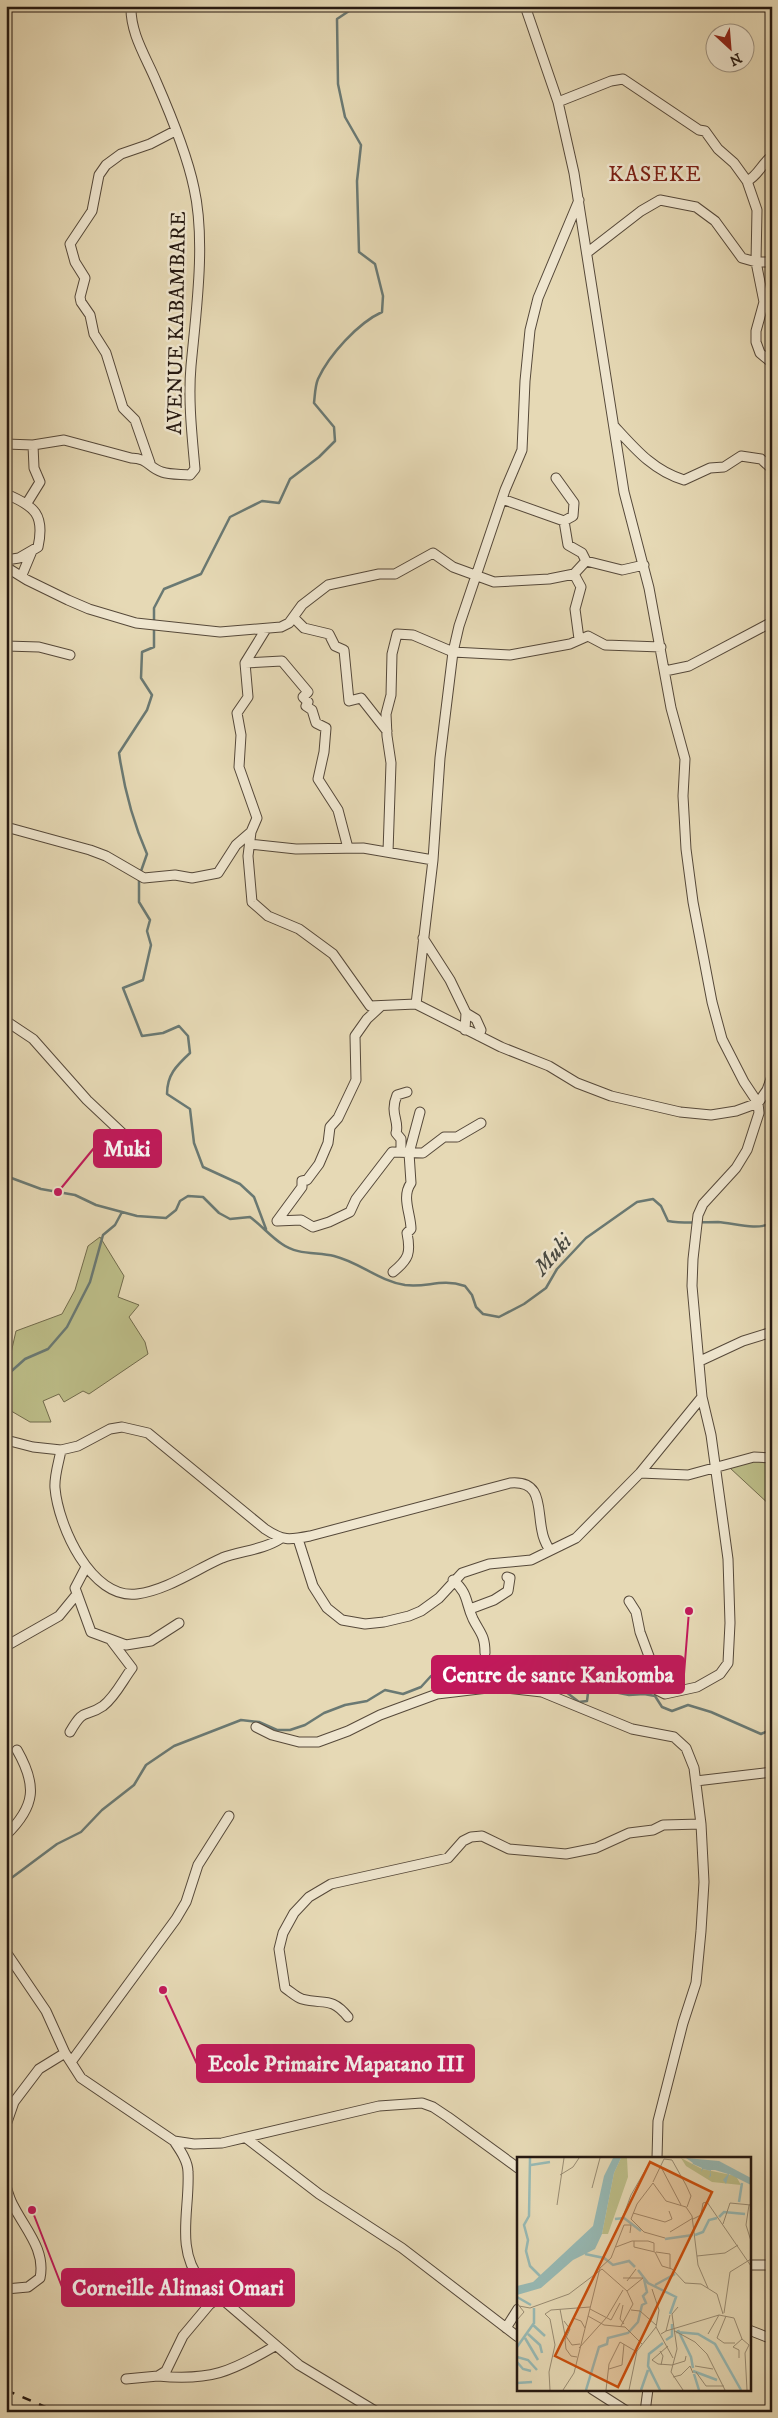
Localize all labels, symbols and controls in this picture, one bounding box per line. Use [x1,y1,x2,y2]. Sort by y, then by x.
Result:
north arrow [706,22,756,72]
text: N [726,48,744,70]
district label: KASEKE [608,161,702,188]
street label: AVENUE KABAMBARE [162,211,192,435]
callout: Muki [94,1130,161,1167]
text: Muki [104,1136,151,1163]
water label: Muki [527,1228,579,1283]
callout: Centre de sante Kankomba [432,1656,684,1693]
text: Centre de sante Kankomba [442,1662,675,1689]
callout: Ecole Primaire Mapatano III [197,2045,474,2082]
text: Ecole Primaire Mapatano III [208,2051,464,2078]
inset map [517,2157,750,2390]
callout: Corneille Alimasi Omari [62,2269,294,2306]
text: Corneille Alimasi Omari [72,2275,284,2302]

